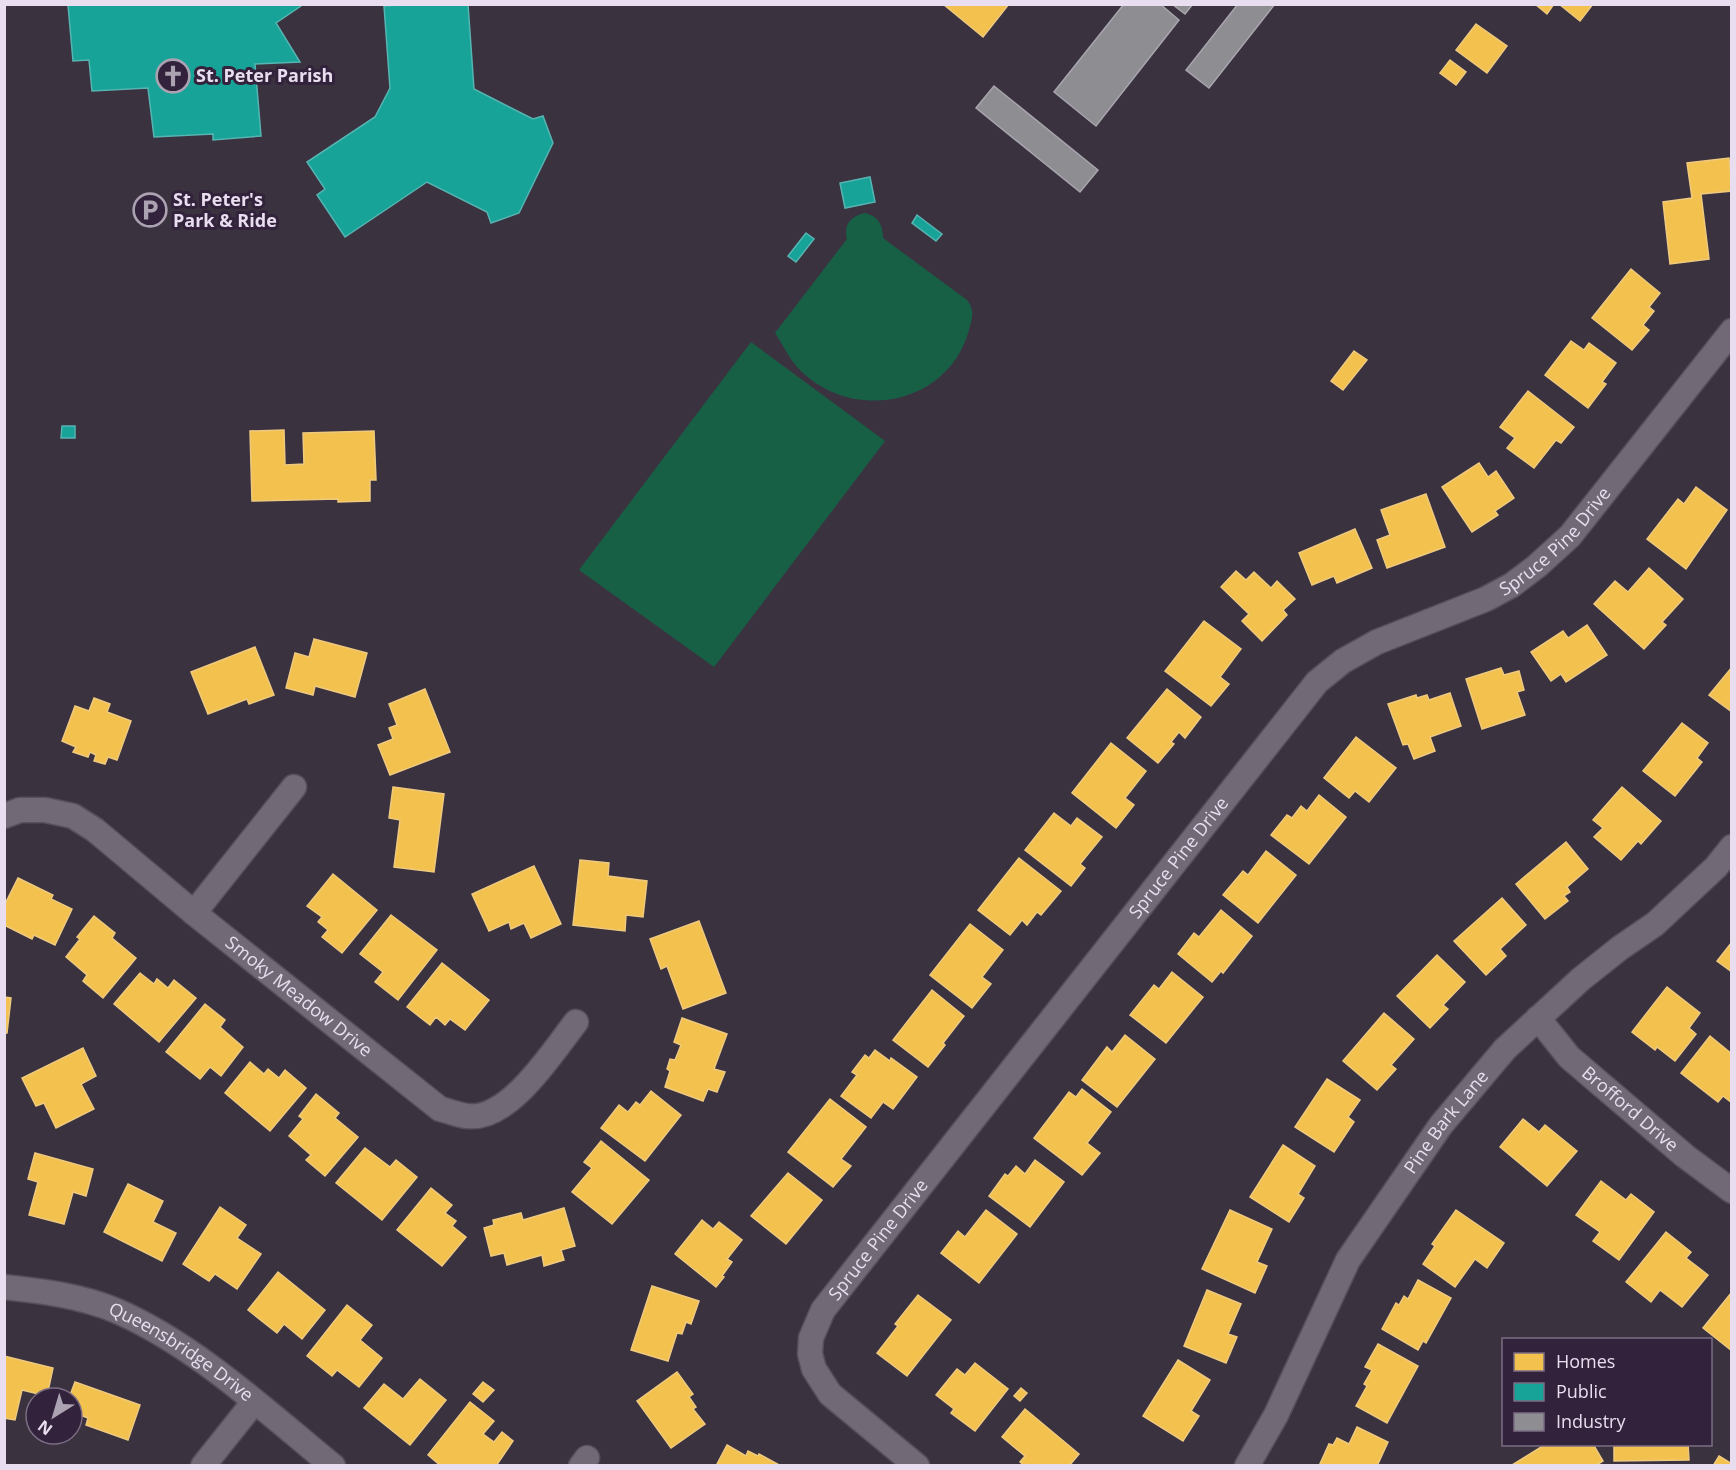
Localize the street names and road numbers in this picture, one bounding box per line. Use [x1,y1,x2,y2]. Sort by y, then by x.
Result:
street label: Spruce Pine Drive [1495,481,1615,601]
street label: Spruce Pine Drive [1123,792,1233,923]
street label: Smoky Meadow Drive [221,930,378,1062]
street label: Brofford Drive [1577,1060,1684,1156]
street label: Pine Bark Lane [1398,1065,1493,1178]
street label: Spruce Pine Drive [822,1174,933,1305]
street label: Queensbridge Drive [106,1296,259,1406]

